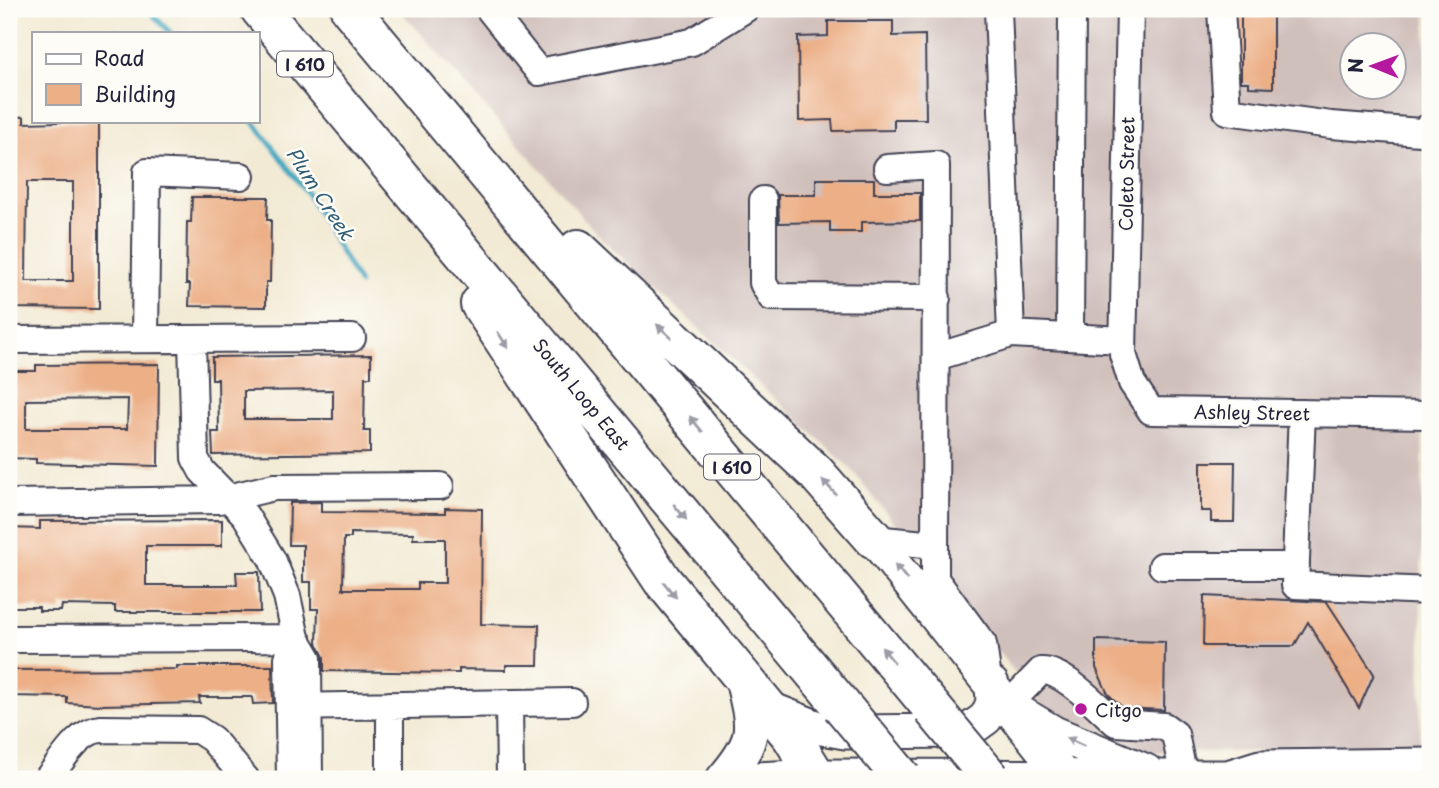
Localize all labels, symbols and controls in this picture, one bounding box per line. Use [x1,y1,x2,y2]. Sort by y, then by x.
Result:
legend [32,32,259,122]
north arrow [1338,32,1408,102]
text: Road [94,41,145,73]
road number: I 610 [277,52,333,76]
text: N [1341,58,1369,73]
text: Building [94,77,176,109]
street label: Coleto Street [1112,117,1140,231]
water label: Plum Creek [280,141,363,247]
one-way arrow [656,323,673,339]
one-way arrow [496,331,510,349]
street label: South Loop East [527,332,637,456]
street label: Ashley Street [1194,397,1310,427]
one-way arrow [689,415,704,432]
road number: I 610 [704,454,760,480]
one-way arrow [821,478,837,496]
one-way arrow [672,503,687,520]
one-way arrow [894,564,909,582]
one-way arrow [662,582,677,599]
one-way arrow [881,646,896,664]
place label: Citgo [1095,696,1142,723]
marker: Citgo [1073,701,1089,717]
one-way arrow [1065,737,1085,748]

